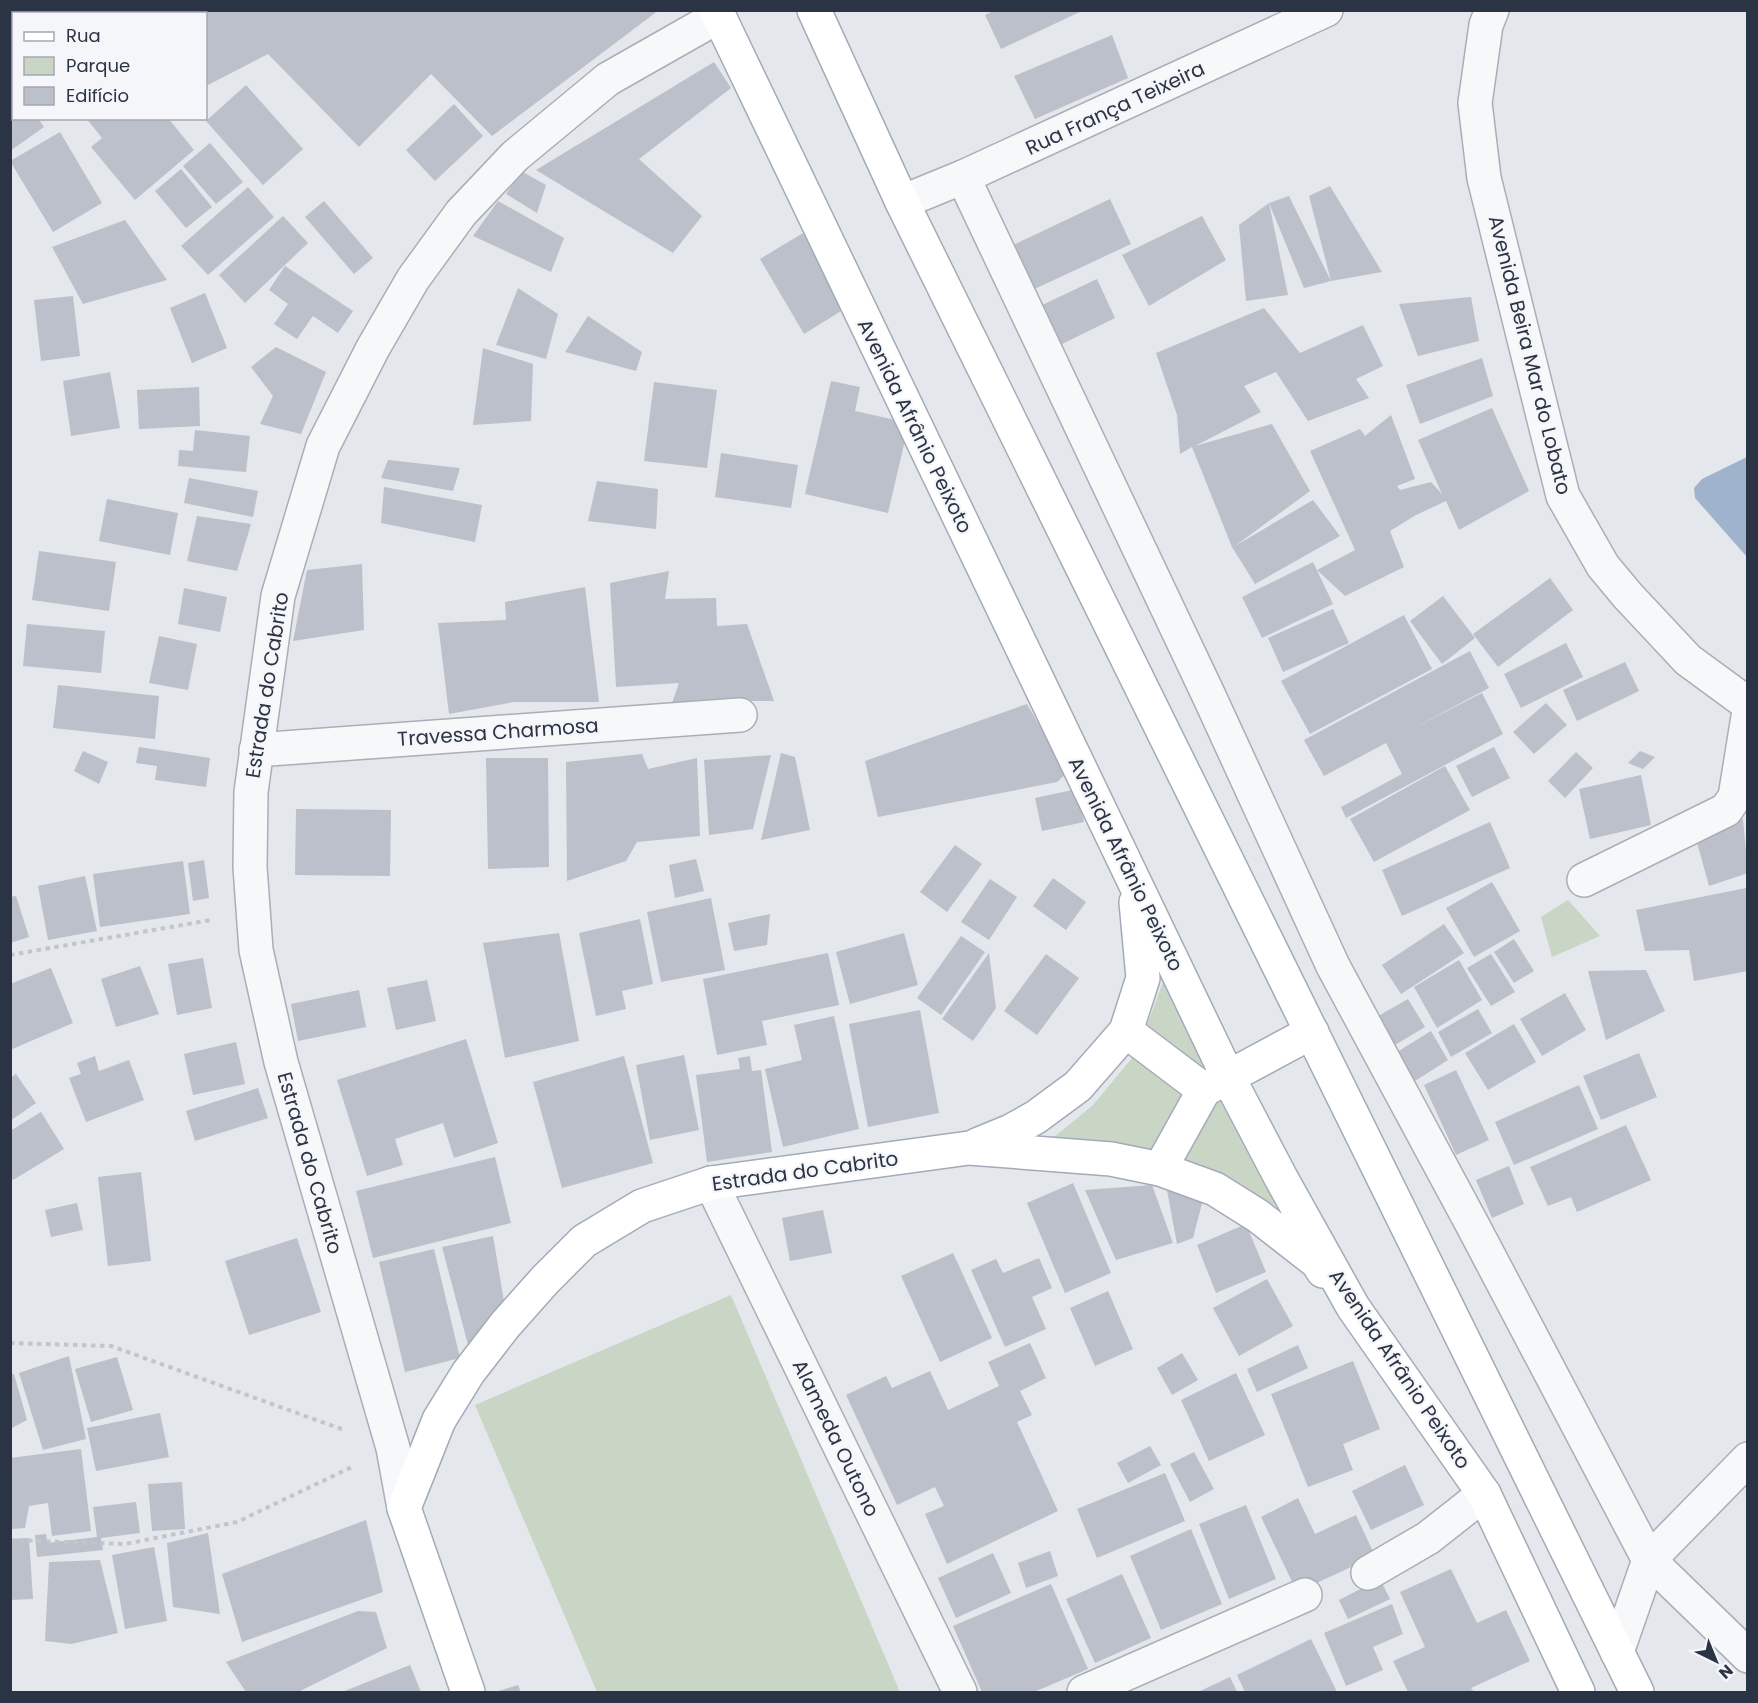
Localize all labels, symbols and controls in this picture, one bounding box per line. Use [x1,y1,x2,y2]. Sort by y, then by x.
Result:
legend [12,12,207,120]
text: Rua [66,23,101,48]
text: Parque [66,53,130,78]
street label: Rua França Teixeira [1021,54,1209,162]
text: Edifício [66,83,129,108]
street label: Avenida Beira Mar do Lobato [1482,212,1578,498]
street label: Avenida Afrânio Peixoto [851,314,979,538]
street label: Estrada do Cabrito [238,590,296,780]
street label: Travessa Charmosa [396,711,600,753]
street label: Avenida Afrânio Peixoto [1062,752,1190,976]
street label: Estrada do Cabrito [271,1069,349,1257]
street label: Estrada do Cabrito [710,1144,900,1198]
street label: Avenida Afrânio Peixoto [1323,1264,1477,1474]
street label: Alameda Outono [786,1355,886,1521]
north arrow [1686,1631,1746,1691]
text: N [1714,1659,1738,1684]

